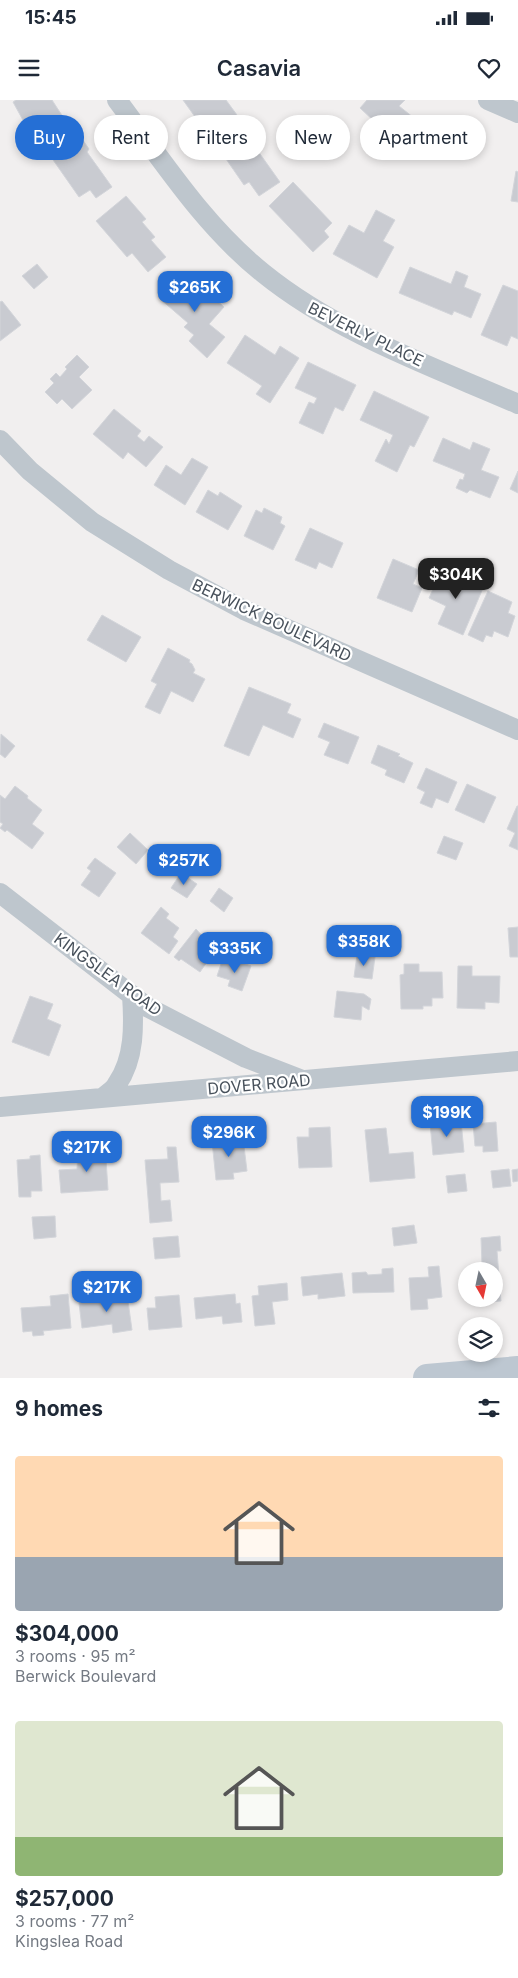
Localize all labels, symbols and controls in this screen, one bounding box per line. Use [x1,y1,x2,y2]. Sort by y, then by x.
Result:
text: 15:45 [25,6,77,29]
icon: menu [15,54,43,82]
icon: heart [475,54,503,82]
text: Casavia [217,55,301,81]
chip: Buy [15,115,84,160]
chip: Rent [94,115,168,160]
chip: Filters [178,115,266,160]
chip: New [276,115,350,160]
chip: Apartment [360,115,486,160]
pin: $265K [160,270,230,313]
text: $265K [169,277,221,297]
street label: BEVERLY PLACE [305,297,427,371]
pin: $304K [421,558,491,600]
text: $304K [429,564,483,584]
street label: BERWICK BOULEVARD [189,574,355,666]
pin: $257K [149,844,219,886]
text: $257K [158,850,210,870]
pin: $358K [329,924,399,967]
street label: KINGSLEA ROAD [50,928,166,1020]
text: $358K [338,931,390,951]
pin: $335K [200,932,270,974]
text: $335K [209,938,261,958]
street label: DOVER ROAD [207,1070,311,1098]
pin: $199K [412,1096,482,1138]
text: $199K [422,1102,472,1122]
pin: $296K [194,1116,264,1158]
text: $296K [203,1122,255,1142]
pin: $217K [52,1130,122,1173]
text: $217K [63,1137,111,1157]
north arrow [458,1262,502,1308]
map controls [458,1262,503,1362]
pin: $217K [72,1270,142,1313]
text: $217K [83,1277,131,1297]
button: layers [458,1317,503,1362]
icon: filters [475,1394,503,1422]
text: 9 homes [15,1396,103,1421]
icon: home [214,1488,304,1578]
text: $304,000 [15,1621,119,1646]
text: 3 rooms · 95 m² [15,1646,136,1666]
text: Berwick Boulevard [15,1666,156,1686]
icon: home [214,1753,304,1843]
text: $257,000 [15,1886,114,1911]
text: 3 rooms · 77 m² [15,1911,134,1931]
text: Kingslea Road [15,1931,123,1951]

